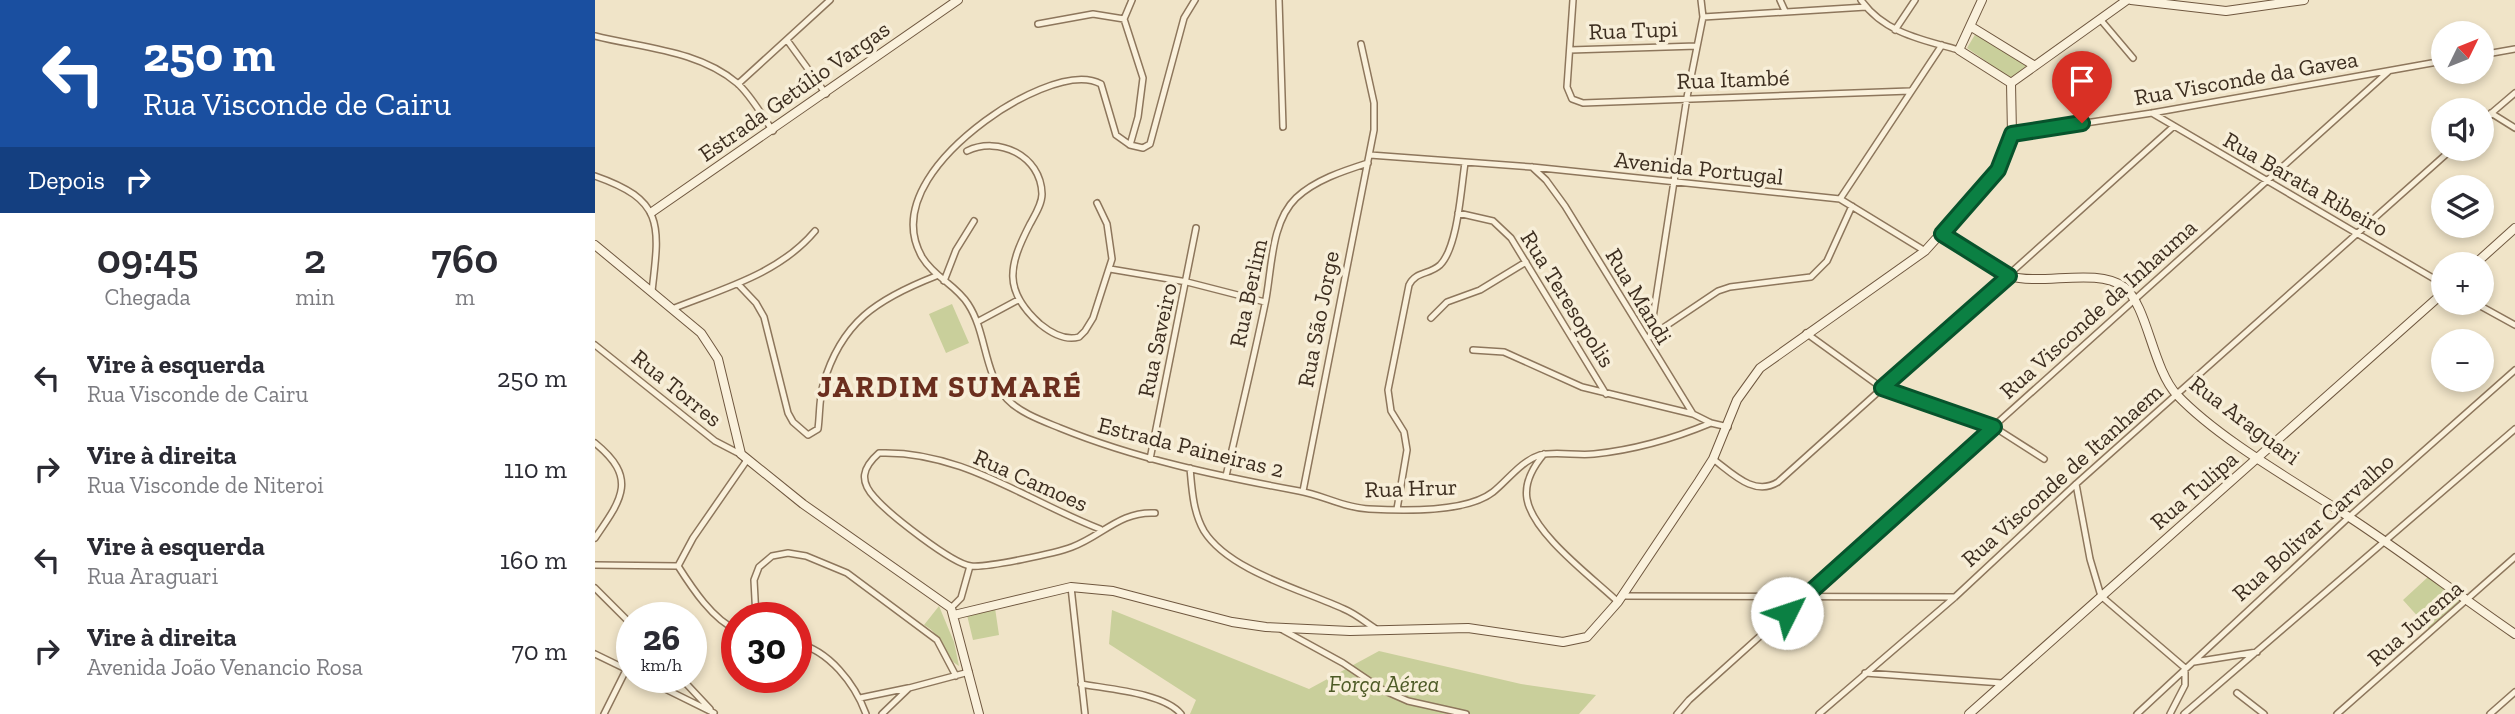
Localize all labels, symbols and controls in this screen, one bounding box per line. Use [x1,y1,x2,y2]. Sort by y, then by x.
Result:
street label: Estrada Getúlio Vargas [693,14,895,168]
street label: Rua Tupi [1588,14,1678,46]
north arrow [2431,21,2494,84]
map controls [2431,21,2494,392]
text: 250 m [143,25,275,84]
icon: left [28,28,119,119]
street label: Rua Visconde da Gavea [2132,45,2360,111]
pin [2052,51,2112,123]
icon: arrive [2063,62,2101,100]
street label: Rua Itambé [1676,63,1790,95]
text: Rua Visconde de Cairu [143,85,451,123]
button: sound [2431,98,2494,161]
street label: Rua Barata Ribeiro [2219,125,2393,243]
street label: Avenida Portugal [1613,145,1785,191]
icon: right [119,161,157,199]
text: Depois [28,164,105,196]
button: layers [2431,175,2494,238]
street label: Rua Visconde da Inhauma [1994,213,2202,405]
street label: Rua Teresopolis [1515,225,1621,373]
text: 09:45 [97,233,199,284]
text: 2 [304,233,326,284]
text: 760 [431,233,498,284]
street label: Rua Berlim [1223,236,1273,350]
street label: Rua Mandi [1599,243,1679,349]
street label: Rua São Jorge [1291,249,1345,389]
button: + [2431,252,2494,315]
street label: Rua Saveiro [1131,280,1183,400]
text: Chegada [105,283,191,311]
text: min [295,283,335,311]
text: m [455,283,475,311]
button: − [2431,329,2494,392]
street label: Rua Torres [626,343,728,433]
text: Vire à esquerda [87,348,265,380]
icon: left [28,359,66,397]
text: 250 m [497,362,567,394]
district label: JARDIM SUMARÉ [817,369,1083,405]
street label: Rua Araguari [2184,369,2306,471]
street label: Rua Visconde de Itanhaem [1956,377,2168,573]
text: Rua Visconde de Cairu [87,380,309,408]
street label: Estrada Paineiras 2 [1095,410,1287,484]
text: Vire à direita [87,439,237,471]
street label: Rua Camoes [970,442,1092,518]
street label: Rua Tulipa [2145,444,2243,536]
street label: Rua Bolivar Carvalho [2226,447,2400,607]
icon: right [28,450,66,488]
text: 110 m [504,453,567,485]
text: Rua Visconde de Niteroi [87,471,324,499]
street label: Rua Hrur [1364,472,1458,504]
text: Vire à esquerda [87,530,265,562]
icon: left [28,541,66,579]
text: 160 m [500,544,567,576]
text: Rua Araguari [87,562,218,590]
street label: Rua Jurema [2362,574,2468,672]
position arrow [1750,576,1824,650]
speed limit sign: 30 [721,602,812,693]
text: 26 [643,617,680,659]
text: Vire à direita [87,621,237,653]
icon: right [28,632,66,670]
text: 70 m [511,635,567,667]
text: Avenida João Venancio Rosa [87,653,363,681]
text: km/h [641,654,682,676]
park label: Força Aérea [1329,670,1439,698]

